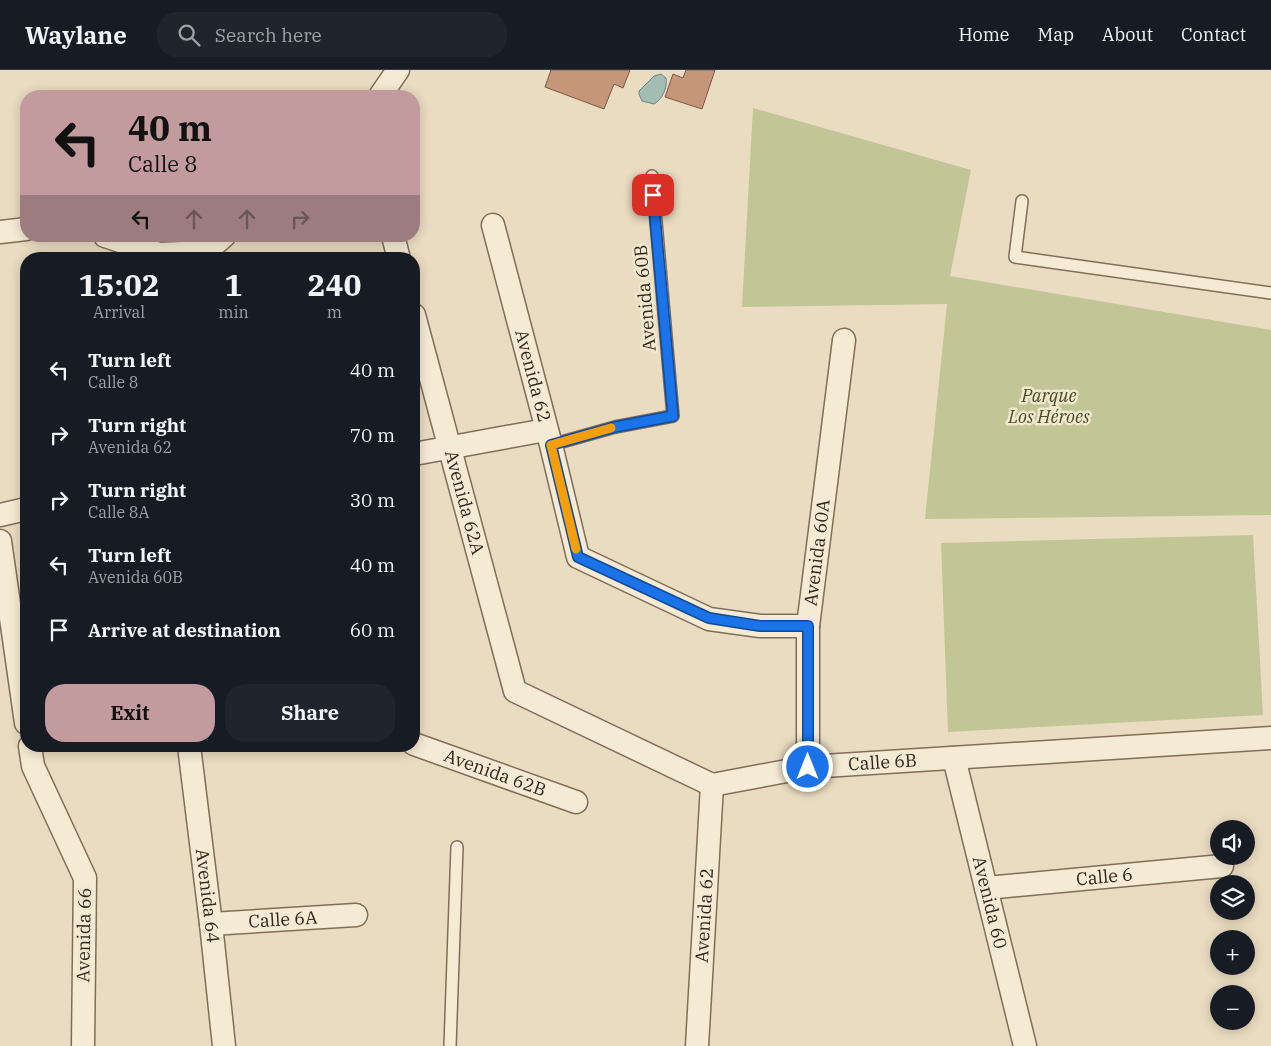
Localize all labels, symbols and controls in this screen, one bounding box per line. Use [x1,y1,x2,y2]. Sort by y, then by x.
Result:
search box [157,12,507,57]
text: Waylane [25,19,127,51]
icon: search [175,21,203,49]
text: Search here [215,23,322,47]
text: Home [958,23,1010,46]
text: Map [1038,23,1074,46]
text: About [1102,23,1153,46]
text: Contact [1181,23,1246,46]
text: 40 m [128,105,212,151]
icon: left [45,110,110,175]
text: Calle 8 [128,149,197,178]
pin [632,174,674,216]
icon: arrive [639,181,667,209]
icon: left [127,205,155,233]
icon: ahead [180,205,208,233]
icon: ahead [233,205,261,233]
icon: right [286,205,314,233]
street label: Avenida 60B [628,244,661,352]
text: 15:02 [79,265,160,304]
text: 1 [225,265,243,304]
text: 240 [307,265,361,304]
text: Arrival [93,302,145,322]
text: min [218,302,249,322]
text: m [327,302,342,322]
street label: Avenida 62 [510,327,556,424]
text: Turn left [88,348,171,372]
icon: left [45,356,73,384]
text: 40 m [350,358,395,382]
text: Calle 8 [88,372,138,392]
park label: Parque Los Héroes [1007,384,1090,428]
text: Turn right [88,413,186,437]
icon: right [45,421,73,449]
text: 70 m [350,423,395,447]
text: Avenida 62 [88,437,172,457]
street label: Avenida 62A [440,448,490,558]
text: Turn right [88,478,186,502]
icon: right [45,486,73,514]
text: 30 m [350,488,395,512]
street label: Avenida 60A [799,497,835,607]
text: Calle 8A [88,502,149,522]
text: Turn left [88,543,171,567]
icon: left [45,551,73,579]
text: 40 m [350,553,395,577]
text: Avenida 60B [88,567,183,587]
icon: arrive [45,616,73,644]
text: Arrive at destination [88,618,281,642]
text: 60 m [350,618,395,642]
button: Exit [45,684,215,742]
button: Share [225,684,395,742]
position arrow [781,740,833,792]
street label: Avenida 62B [441,744,549,801]
street label: Calle 6B [847,748,918,775]
map controls [1210,820,1255,1030]
button: sound [1210,820,1255,865]
street label: Avenida 64 [191,847,225,944]
street label: Avenida 60 [968,854,1013,951]
street label: Calle 6 [1075,862,1134,891]
street label: Avenida 62 [690,867,718,963]
button: layers [1210,875,1255,920]
street label: Avenida 66 [71,887,96,983]
street label: Calle 6A [248,905,319,933]
button: + [1210,930,1255,975]
button: − [1210,985,1255,1030]

